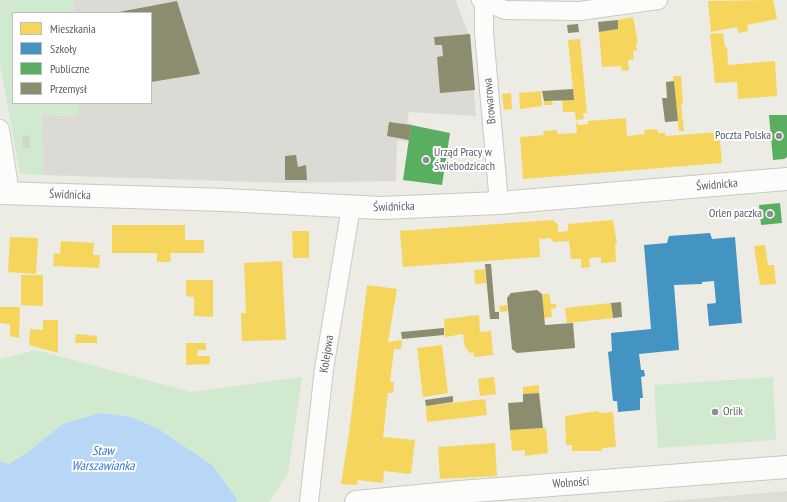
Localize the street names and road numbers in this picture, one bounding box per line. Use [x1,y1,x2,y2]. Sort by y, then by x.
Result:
street label: Browarowa [481,77,499,125]
street label: Świdnicka [696,176,738,194]
street label: Świdnicka [49,187,91,203]
street label: Świdnicka [373,199,415,215]
street label: Kolejowa [317,334,337,374]
street label: Wolności [552,475,590,491]

